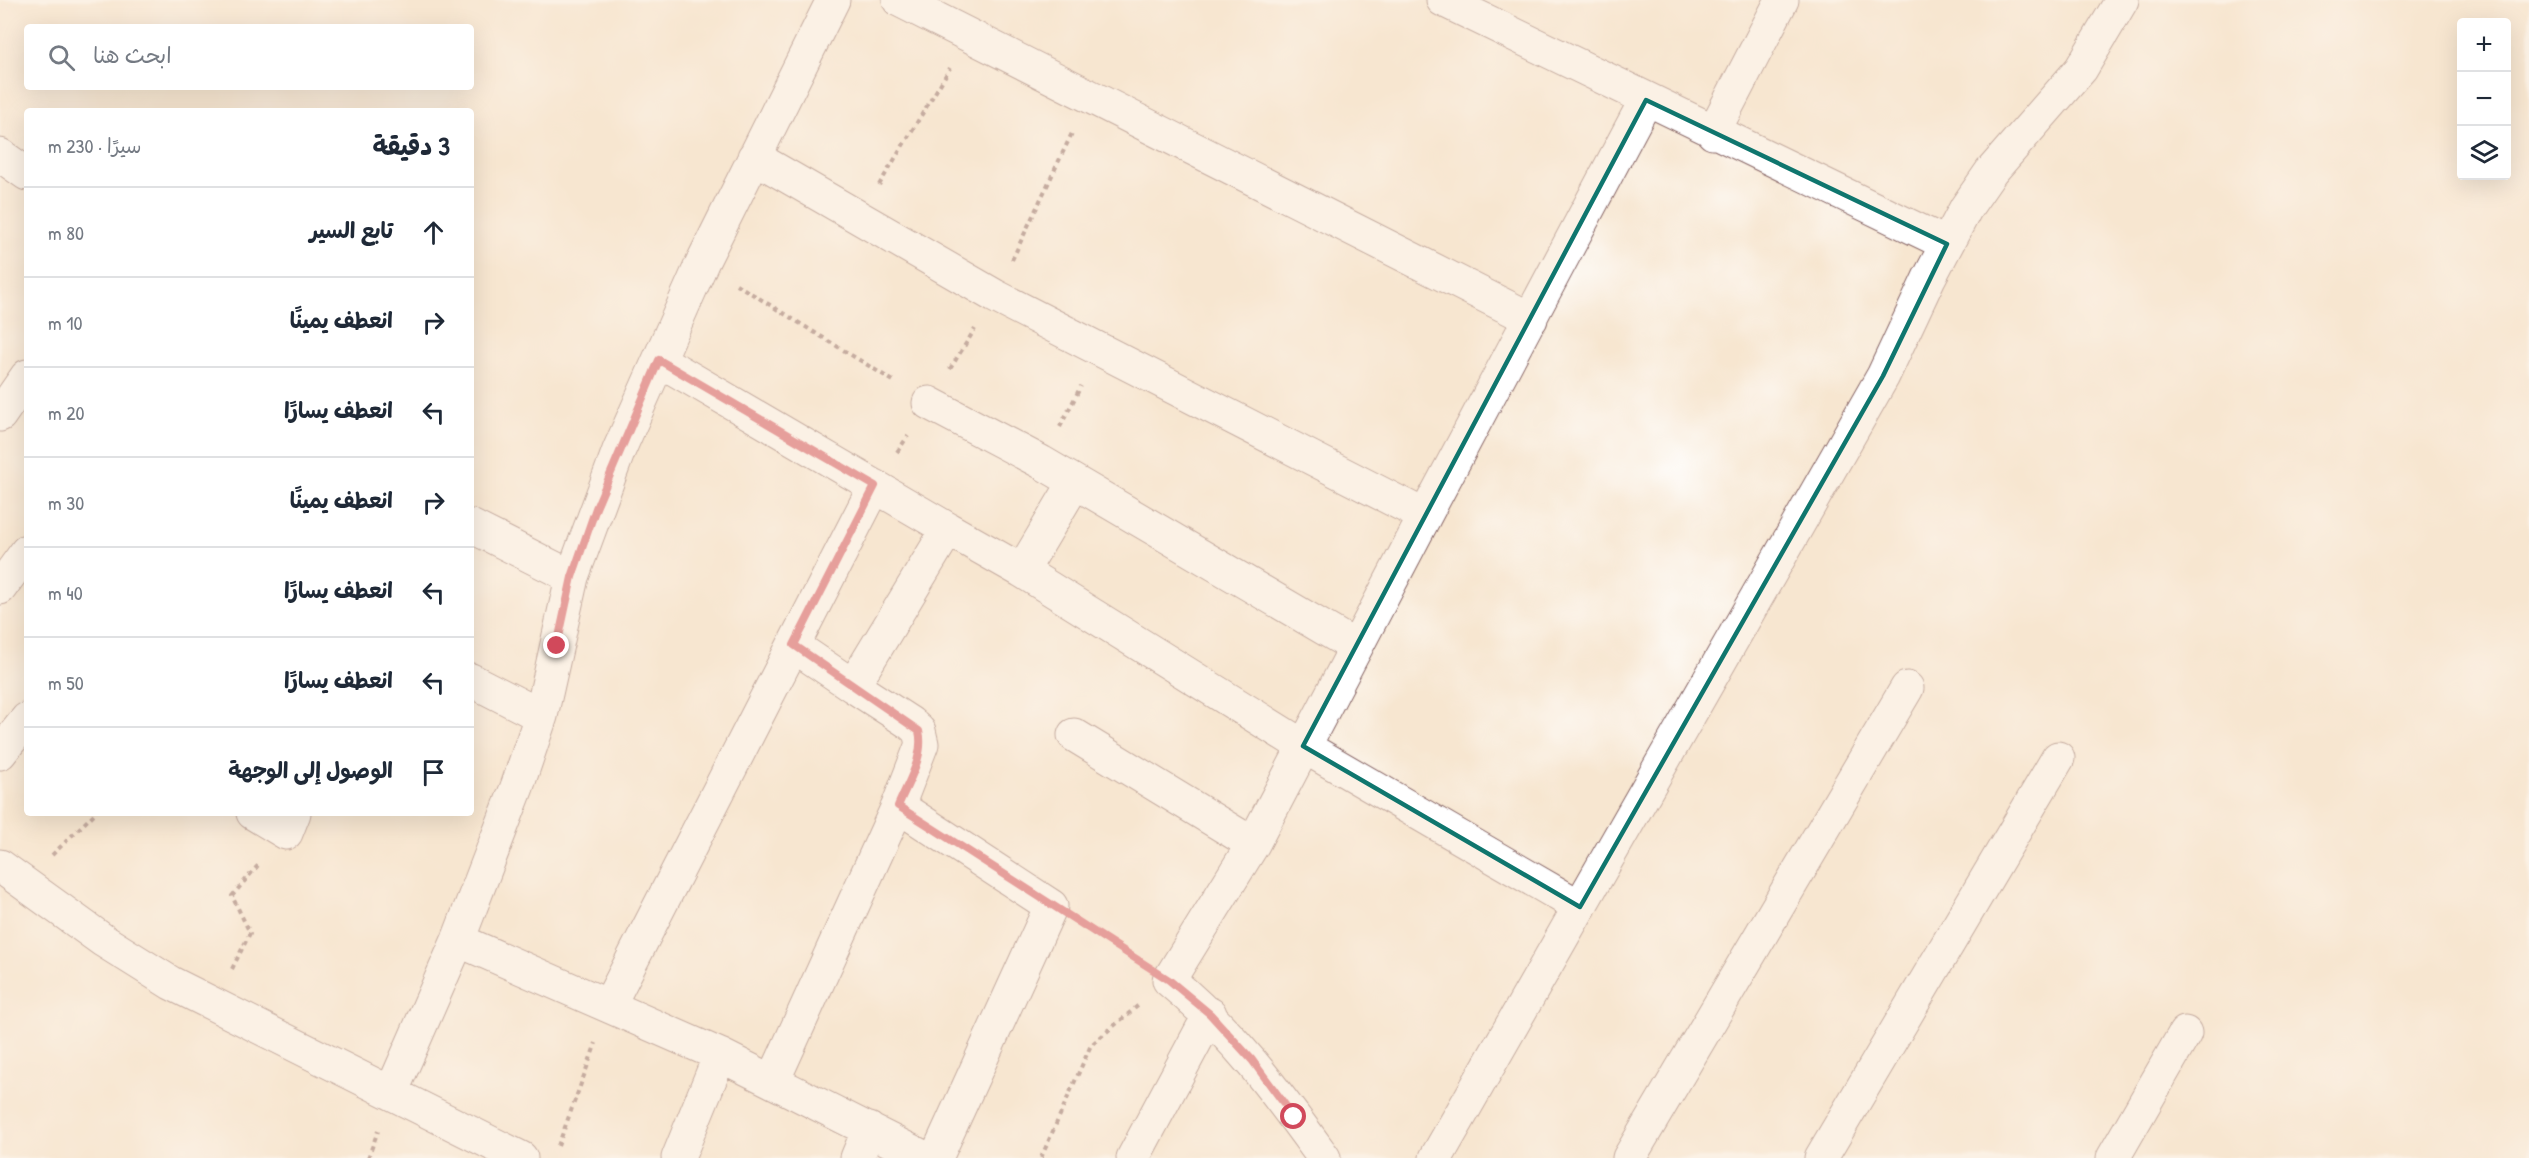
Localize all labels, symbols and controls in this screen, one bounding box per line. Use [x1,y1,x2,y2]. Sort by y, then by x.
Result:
map controls [2457,18,2511,180]
button: + [2457,18,2511,72]
search box [24,24,474,90]
text: ابحث هنا [93,40,172,70]
icon: search [45,41,78,74]
button: − [2457,72,2511,126]
button: layers [2457,126,2511,180]
text: 3 دقيقة [372,128,450,163]
text: سيرًا · 230 m [48,132,142,159]
text: تابع السير [310,215,393,245]
icon: ahead [417,216,450,249]
text: 80 m [48,219,84,246]
text: انعطف يمينًا [290,305,393,335]
icon: right [417,306,450,339]
text: 10 m [48,309,82,336]
text: انعطف يسارًا [284,395,393,425]
icon: left [417,396,450,429]
text: 20 m [48,399,85,426]
text: انعطف يمينًا [290,485,393,515]
icon: right [417,486,450,519]
text: 30 m [48,489,84,516]
text: انعطف يسارًا [284,575,393,605]
icon: left [417,576,450,609]
text: 40 m [48,579,83,606]
route end [543,632,569,658]
text: انعطف يسارًا [284,665,393,695]
icon: left [417,666,450,699]
text: 50 m [48,669,84,696]
text: الوصول إلى الوجهة [228,755,393,785]
icon: arrive [417,756,450,789]
route start [1280,1103,1306,1129]

